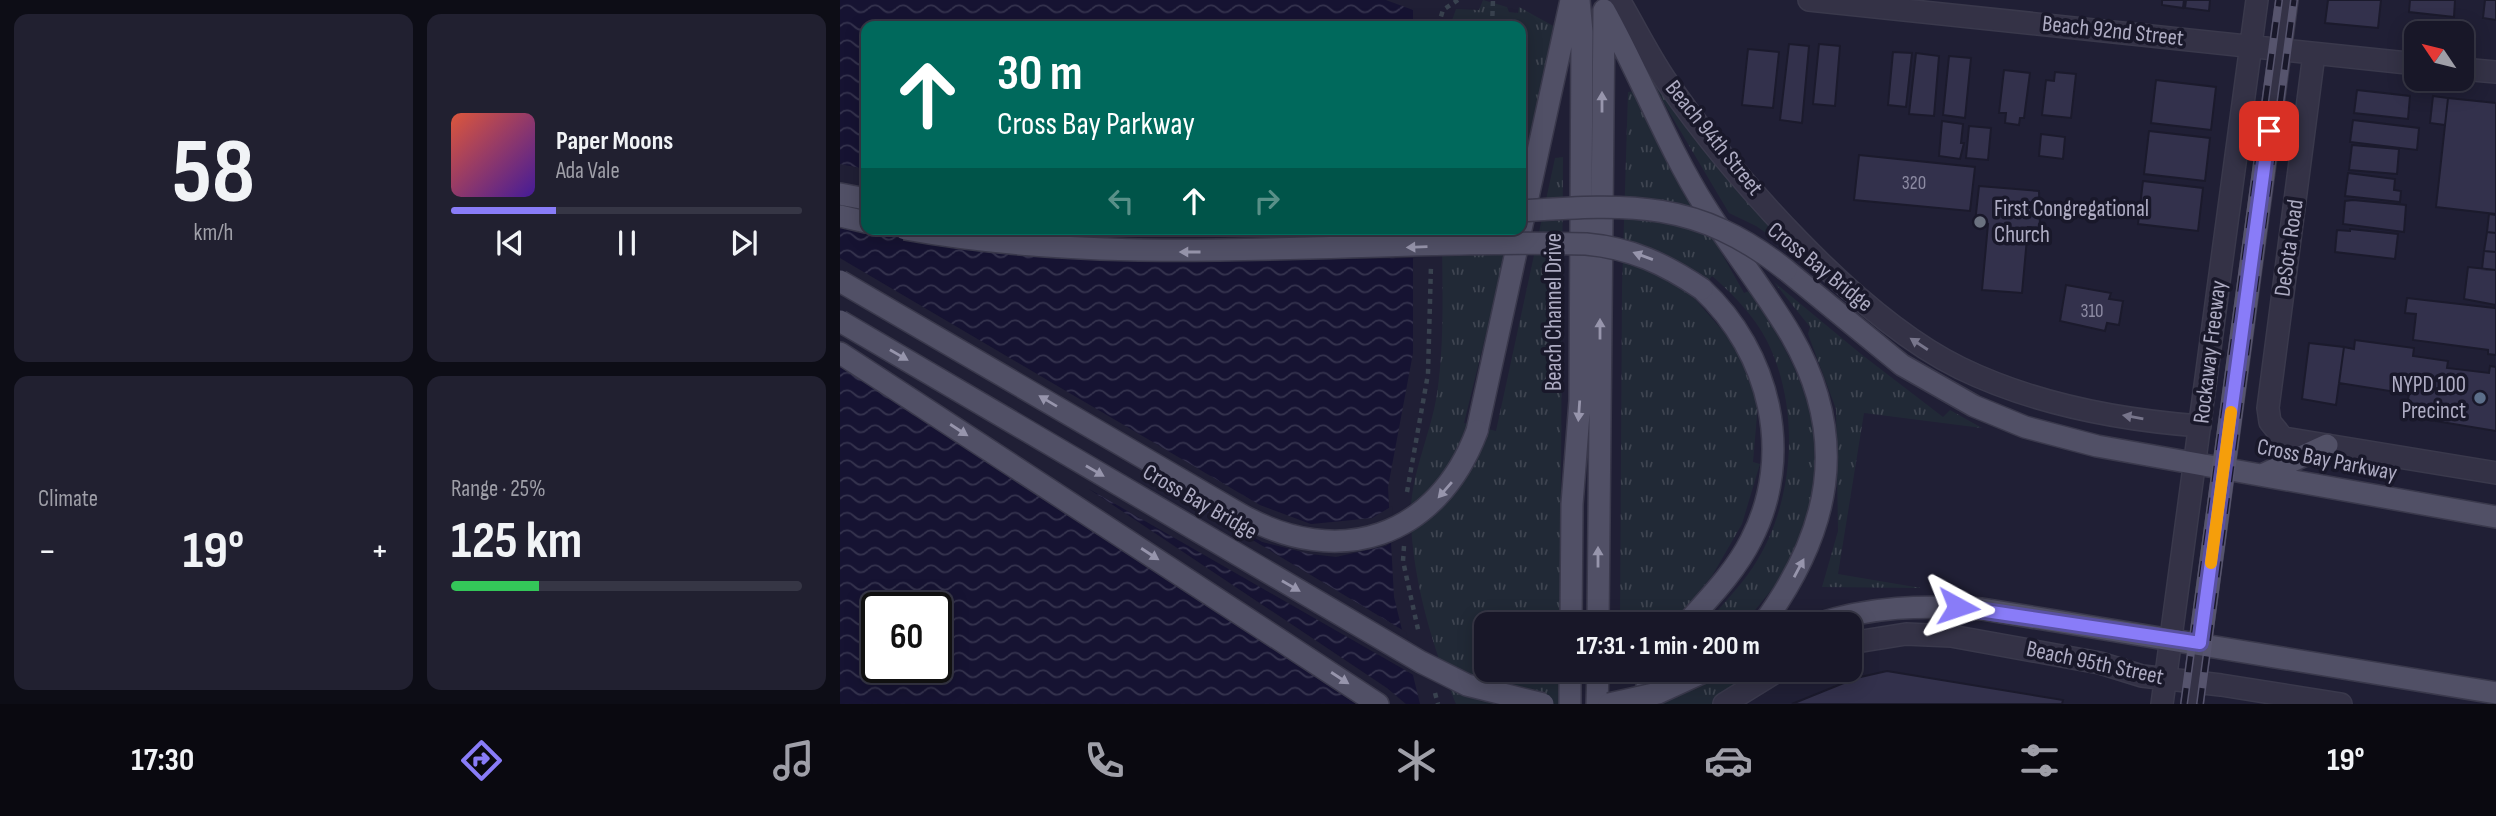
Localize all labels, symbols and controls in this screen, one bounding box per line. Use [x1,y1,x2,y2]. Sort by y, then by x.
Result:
street label: Beach 92nd Street [2041,10,2185,52]
north arrow [2404,21,2474,91]
map controls [2404,21,2474,91]
text: 30 m [997,45,1082,104]
icon: ahead [882,49,973,140]
street label: Beach 94th Street [1659,75,1769,201]
one-way arrow [1596,90,1608,112]
pin [2239,101,2299,161]
text: Cross Bay Parkway [997,105,1195,144]
icon: arrive [2250,112,2288,150]
text: 58 [172,119,255,228]
text: Paper Moons [556,126,673,157]
text: Ada Vale [556,157,620,185]
house number: 320 [1902,172,1926,195]
icon: left [1102,182,1140,220]
icon: ahead [1175,182,1213,220]
icon: right [1248,182,1286,220]
place label: First Congregational Church [1994,195,2149,249]
street label: DeSota Road [2268,198,2310,298]
marker: First Congregational Church [1972,214,1988,230]
street label: Cross Bay Bridge [1762,216,1878,318]
text: km/h [194,219,233,247]
icon: previous [491,224,529,262]
icon: pause [608,224,646,262]
icon: next [725,224,763,262]
street label: Beach Channel Drive [1540,233,1568,391]
one-way arrow [1406,241,1428,253]
one-way arrow [1178,246,1200,258]
one-way arrow [1632,250,1653,261]
street label: Rockaway Freeway [2187,279,2233,425]
house number: 310 [2080,300,2104,323]
one-way arrow [1594,318,1606,340]
one-way arrow [1910,338,1929,351]
one-way arrow [890,349,909,361]
place label: NYPD 100 Precinct [2391,371,2466,425]
marker: NYPD 100 Precinct [2472,390,2488,406]
one-way arrow [1039,395,1058,408]
one-way arrow [1573,400,1584,422]
one-way arrow [2121,411,2143,422]
one-way arrow [949,423,969,436]
street label: Cross Bay Parkway [2255,433,2400,487]
street label: Cross Bay Bridge [1138,458,1262,546]
one-way arrow [1086,464,1105,477]
text: Range · 25% [451,475,546,503]
one-way arrow [1437,481,1453,499]
text: Climate [38,485,98,513]
text: 125 km [451,510,582,573]
text: 19° [183,520,244,583]
text: − [38,529,57,574]
text: + [370,529,389,574]
one-way arrow [1593,545,1604,567]
one-way arrow [1140,547,1159,560]
one-way arrow [1793,558,1805,578]
position arrow [1921,570,1995,644]
one-way arrow [1282,580,1301,592]
speed limit sign: 60 [861,592,952,683]
text: 17:31 · 1 min · 200 m [1576,631,1760,662]
street label: Beach 95th Street [2024,635,2166,691]
one-way arrow [1330,672,1350,685]
icon: directions [457,736,506,785]
icon: music [769,736,818,785]
icon: phone [1080,736,1129,785]
icon: climate [1392,736,1441,785]
icon: car [1704,736,1753,785]
icon: filters [2015,736,2064,785]
text: 17:30 [131,741,194,780]
text: 19° [2327,741,2365,780]

